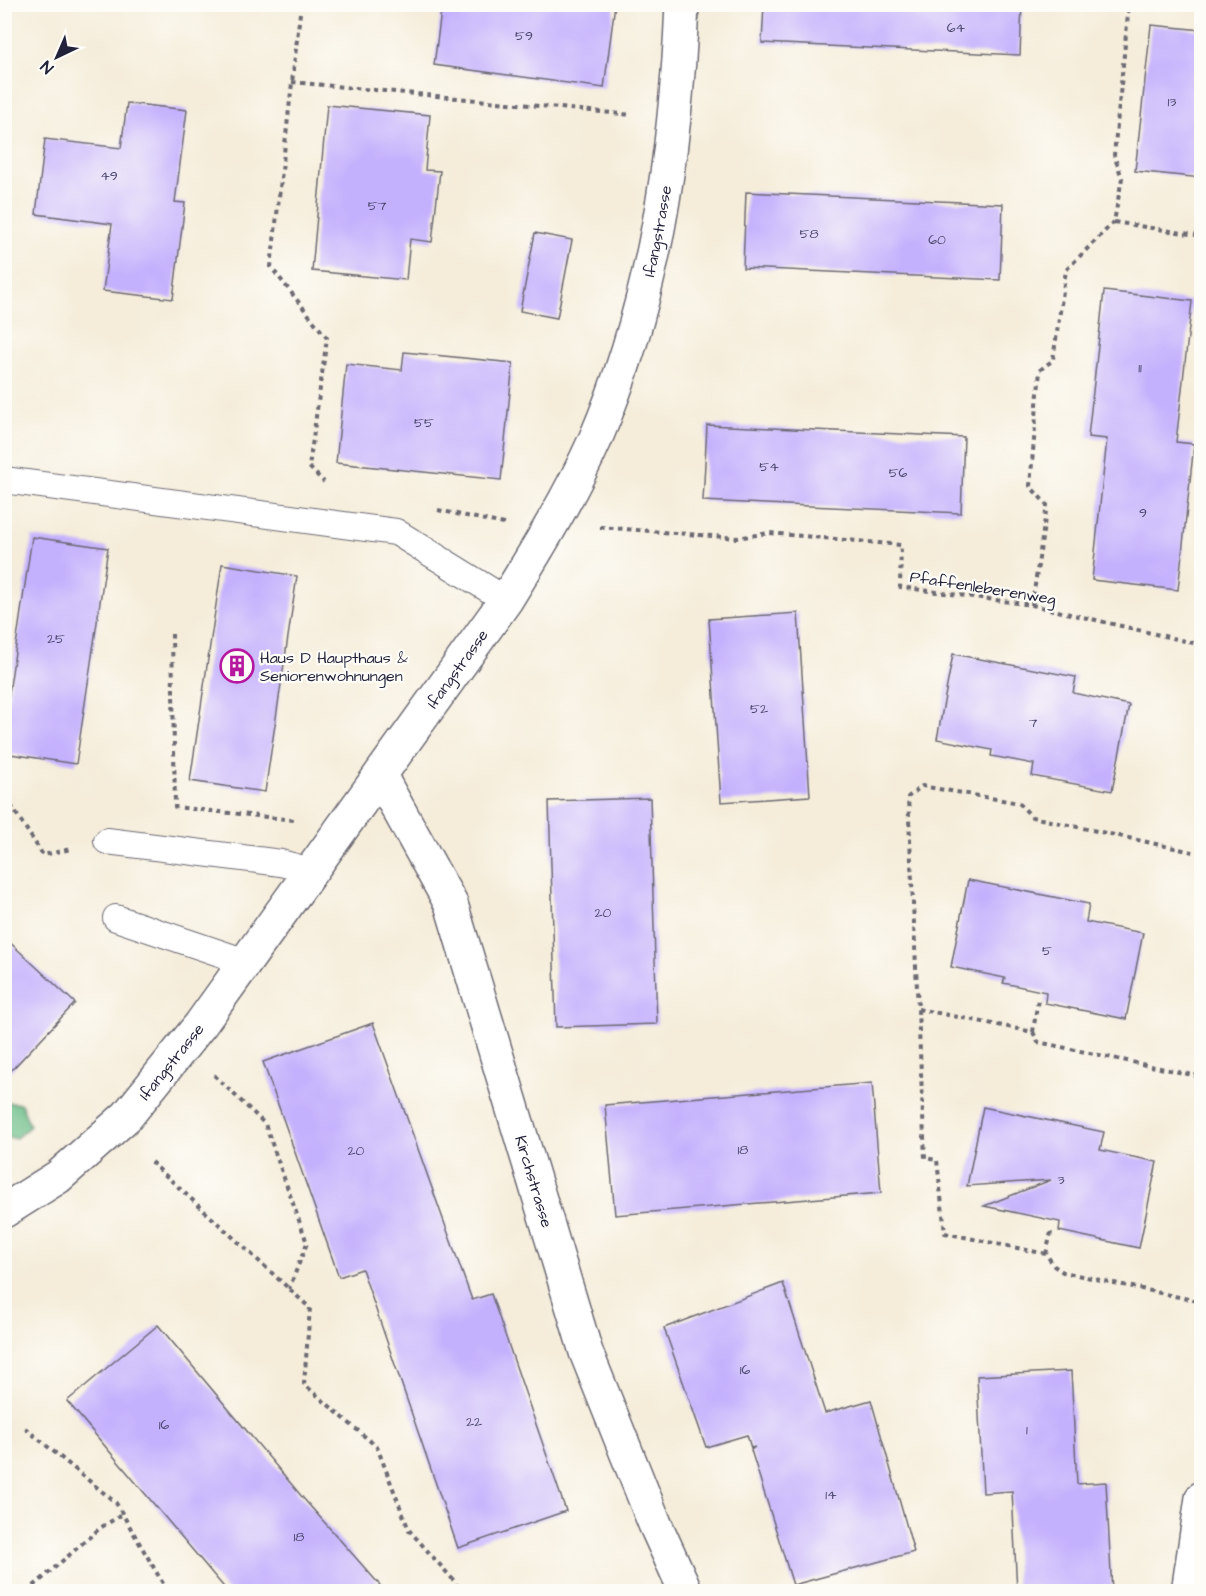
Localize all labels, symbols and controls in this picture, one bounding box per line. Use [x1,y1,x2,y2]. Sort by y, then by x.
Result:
house number: 64 [947,18,966,38]
house number: 59 [515,26,533,46]
north arrow [27,27,87,87]
text: N [36,56,59,78]
house number: 13 [1168,92,1176,112]
house number: 49 [100,166,118,186]
street label: Ifangstrasse [638,184,677,279]
house number: 57 [368,196,387,216]
house number: 58 [800,224,819,244]
house number: 60 [928,230,946,250]
house number: 11 [1138,358,1142,378]
house number: 55 [414,413,434,433]
house number: 54 [759,457,779,477]
house number: 56 [889,463,908,483]
house number: 9 [1139,503,1147,523]
street label: Pfaffenleberenweg [908,566,1057,611]
street label: Ifangstrasse [422,625,494,713]
house number: 25 [47,629,65,649]
place label: Haus D Haupthaus & Seniorenwohnungen [260,647,408,688]
building icon: Haus D Haupthaus & Seniorenwohnungen [219,648,255,684]
house number: 52 [750,699,768,719]
house number: 7 [1029,713,1038,733]
house number: 20 [595,903,612,923]
house number: 5 [1042,941,1052,961]
street label: Ifangstrasse [134,1019,209,1105]
street label: Kirchstrasse [509,1133,558,1231]
house number: 18 [738,1140,748,1160]
house number: 20 [348,1141,365,1161]
house number: 3 [1057,1170,1065,1190]
house number: 16 [740,1360,751,1380]
house number: 22 [466,1412,482,1432]
house number: 16 [159,1415,170,1435]
house number: 1 [1026,1420,1028,1440]
house number: 14 [825,1485,837,1505]
house number: 18 [294,1527,304,1547]

